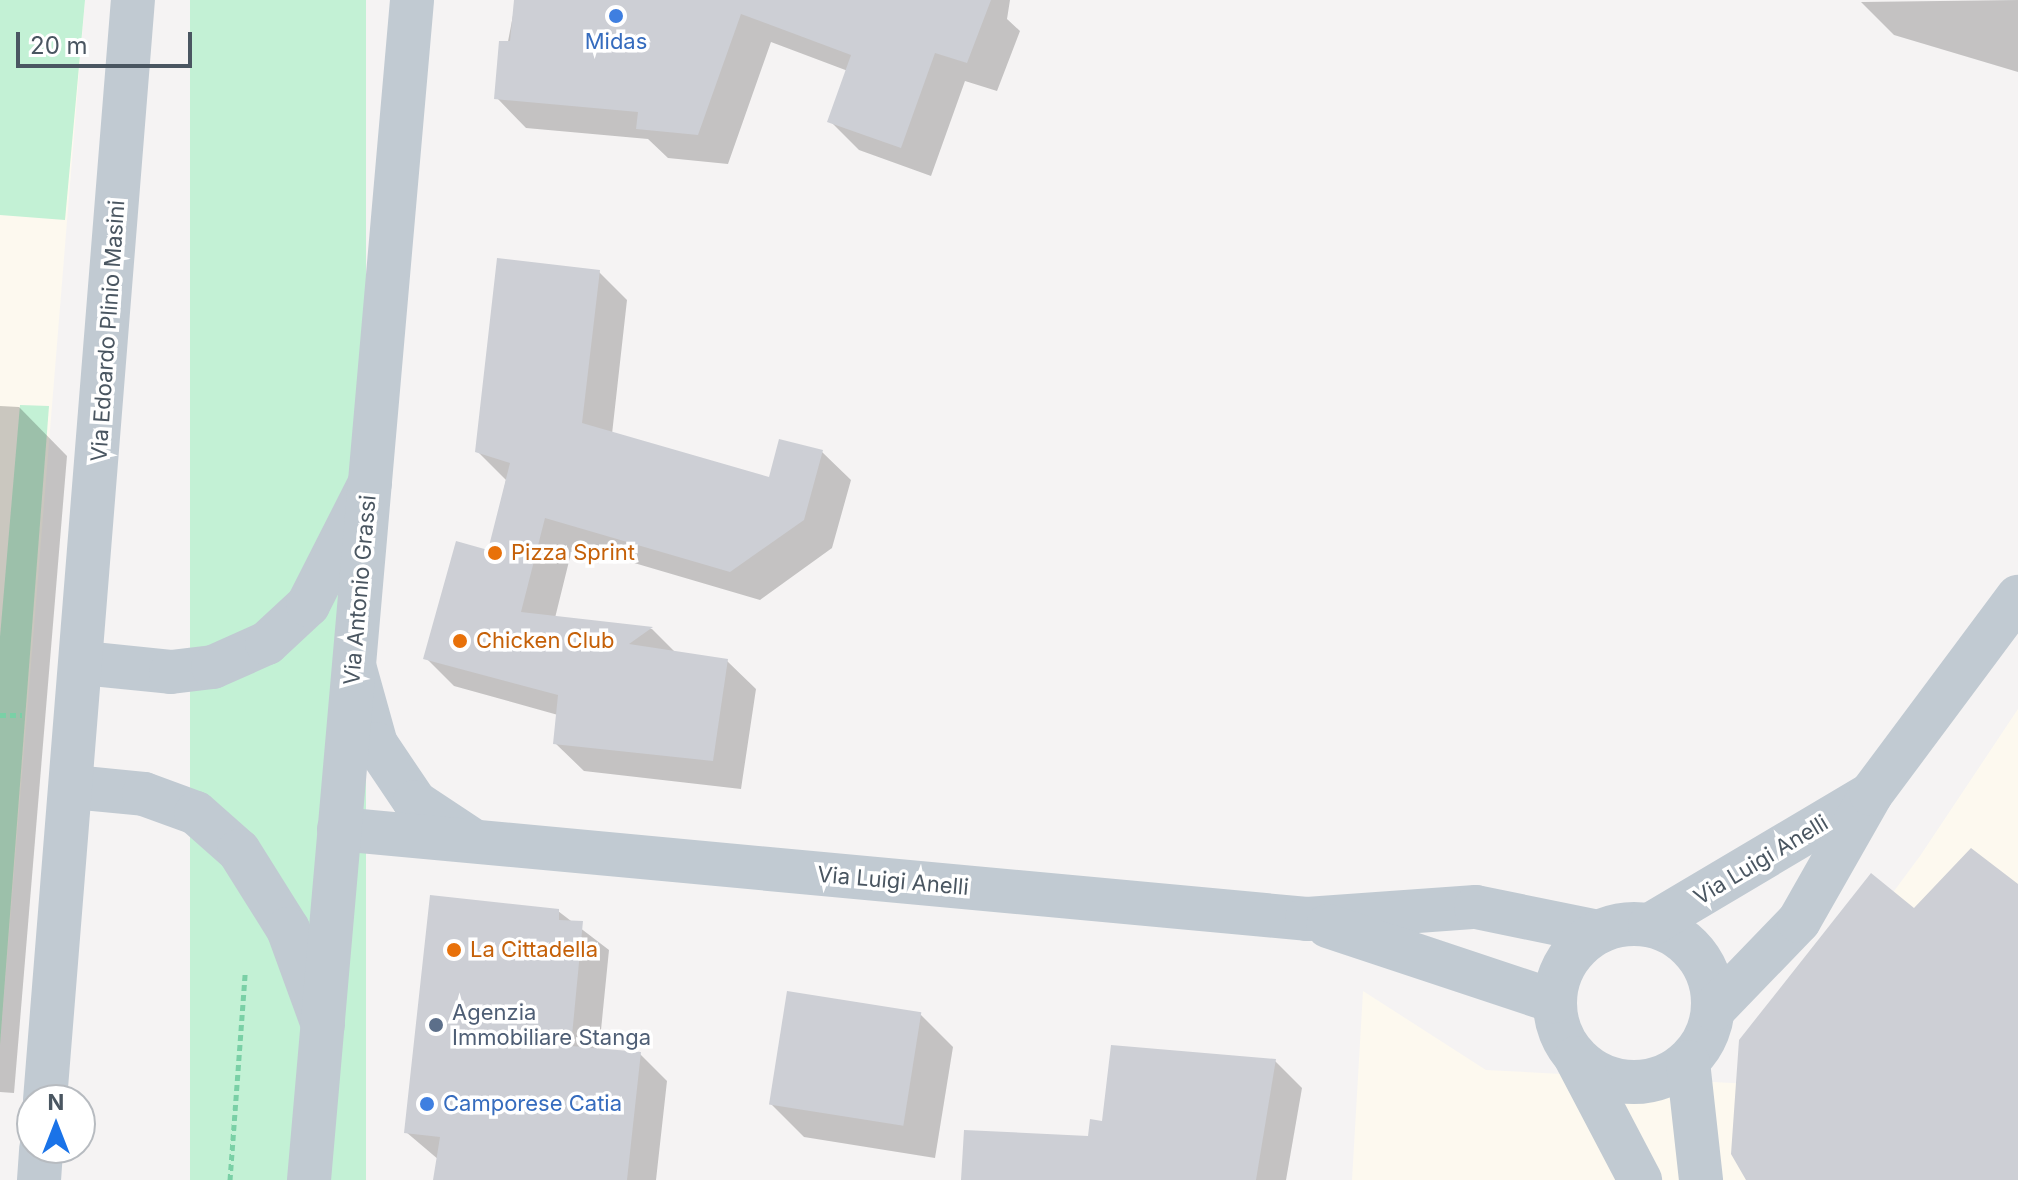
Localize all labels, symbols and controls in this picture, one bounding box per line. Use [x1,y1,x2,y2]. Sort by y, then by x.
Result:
marker: Midas [607,7,625,25]
scale bar [20,16,196,66]
place label: Midas [585,29,647,55]
text: 20 m [30,31,88,60]
street label: Via Edoardo Plinio Masini [86,199,130,463]
street label: Via Antonio Grassi [339,494,381,686]
place label: Pizza Sprint [511,540,635,566]
marker: Pizza Sprint [486,544,504,562]
place label: Chicken Club [476,628,614,654]
marker: Chicken Club [451,632,469,650]
street label: Via Luigi Anelli [1689,810,1833,910]
street label: Via Luigi Anelli [816,861,970,901]
place label: La Cittadella [470,937,598,963]
marker: La Cittadella [445,941,463,959]
place label: Agenzia Immobiliare Stanga [452,999,651,1050]
marker: Agenzia Immobiliare Stanga [427,1016,445,1034]
north arrow [16,1084,96,1164]
text: N [48,1089,64,1115]
place label: Camporese Catia [443,1091,622,1117]
marker: Camporese Catia [418,1095,436,1113]

